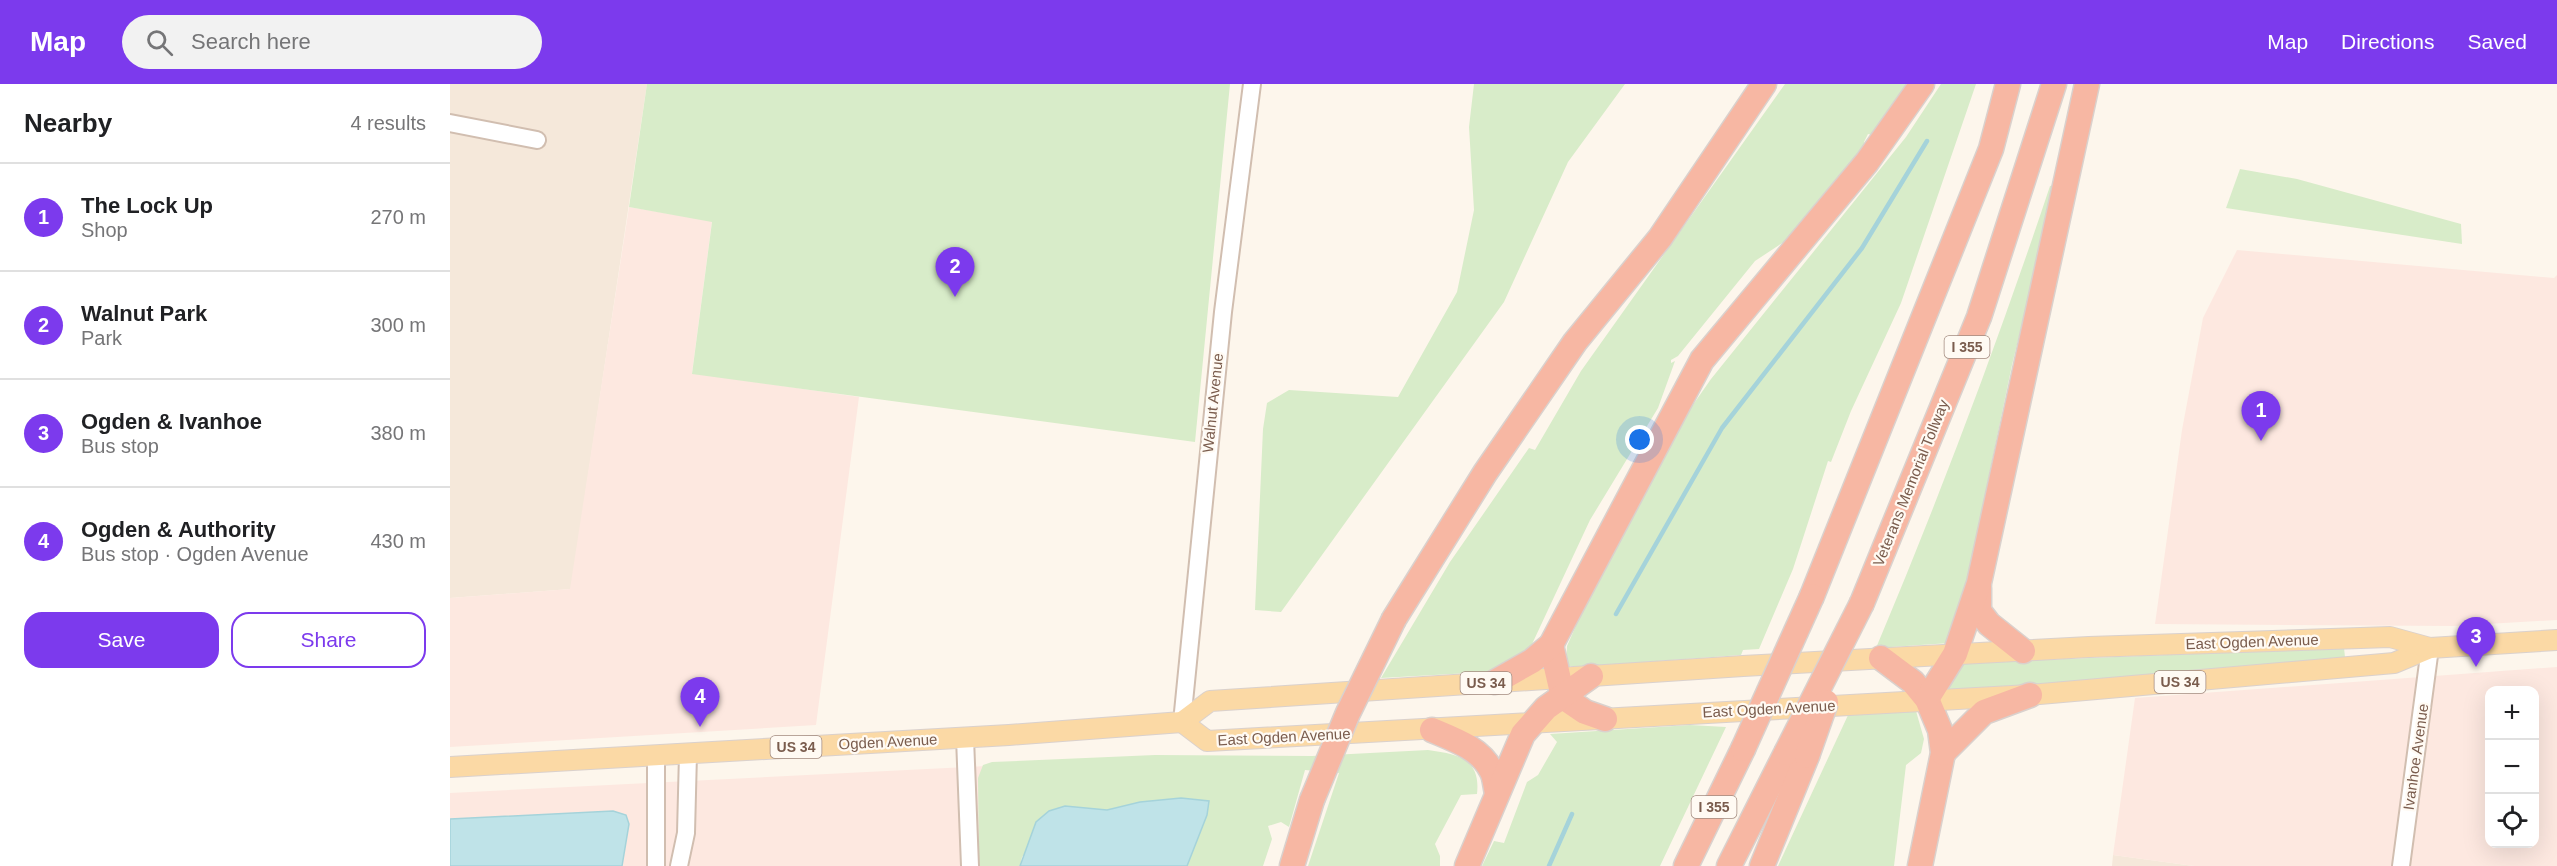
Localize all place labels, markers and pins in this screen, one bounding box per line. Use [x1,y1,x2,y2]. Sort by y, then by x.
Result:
pin: 2 [936,248,974,297]
pin: 1 [2242,392,2280,441]
pin: 3 [2456,618,2496,667]
pin: 4 [680,678,720,727]

